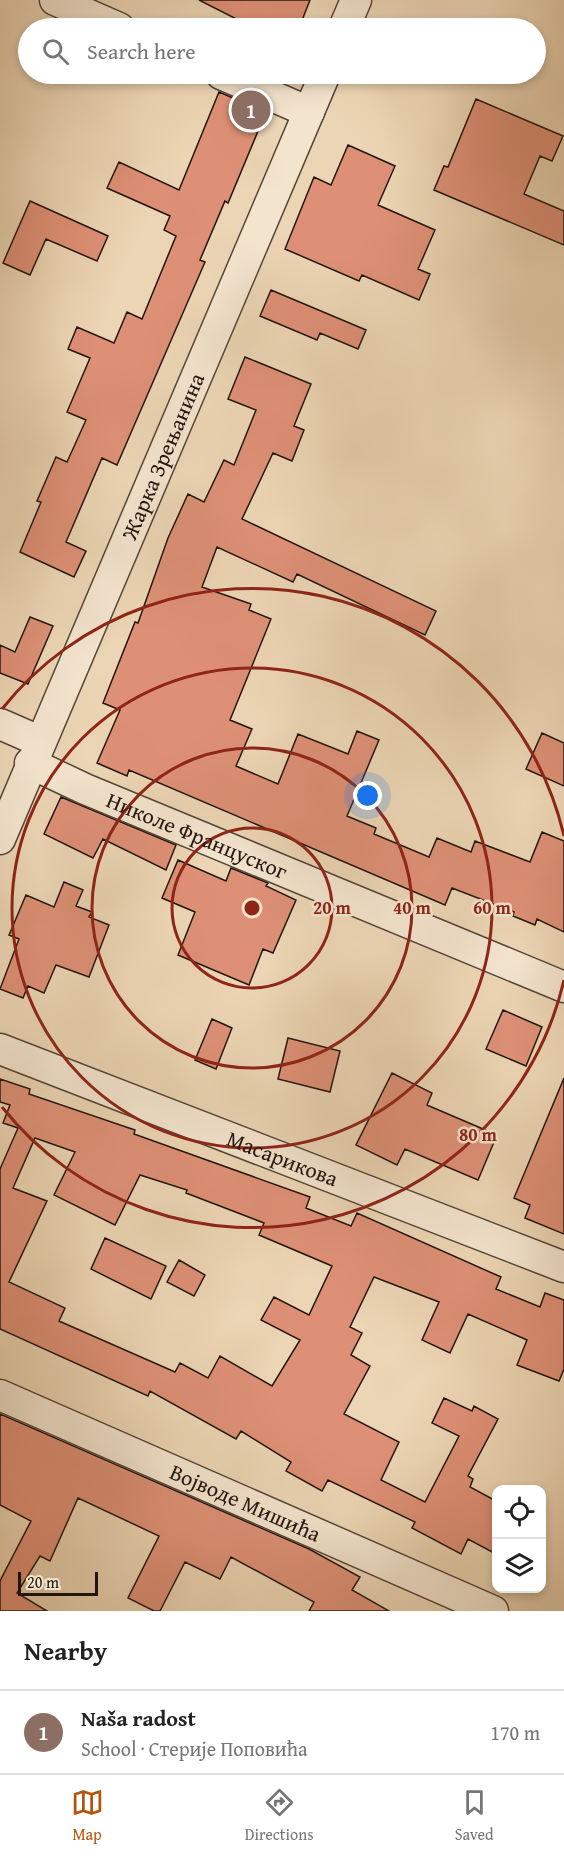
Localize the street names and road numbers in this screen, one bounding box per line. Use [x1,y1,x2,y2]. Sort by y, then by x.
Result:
street label: Жарка Зрењанина [113,367,212,545]
street label: Николе Француског [102,784,293,887]
street label: Масарикова [222,1122,343,1194]
street label: Војводе Мишића [165,1455,326,1550]

